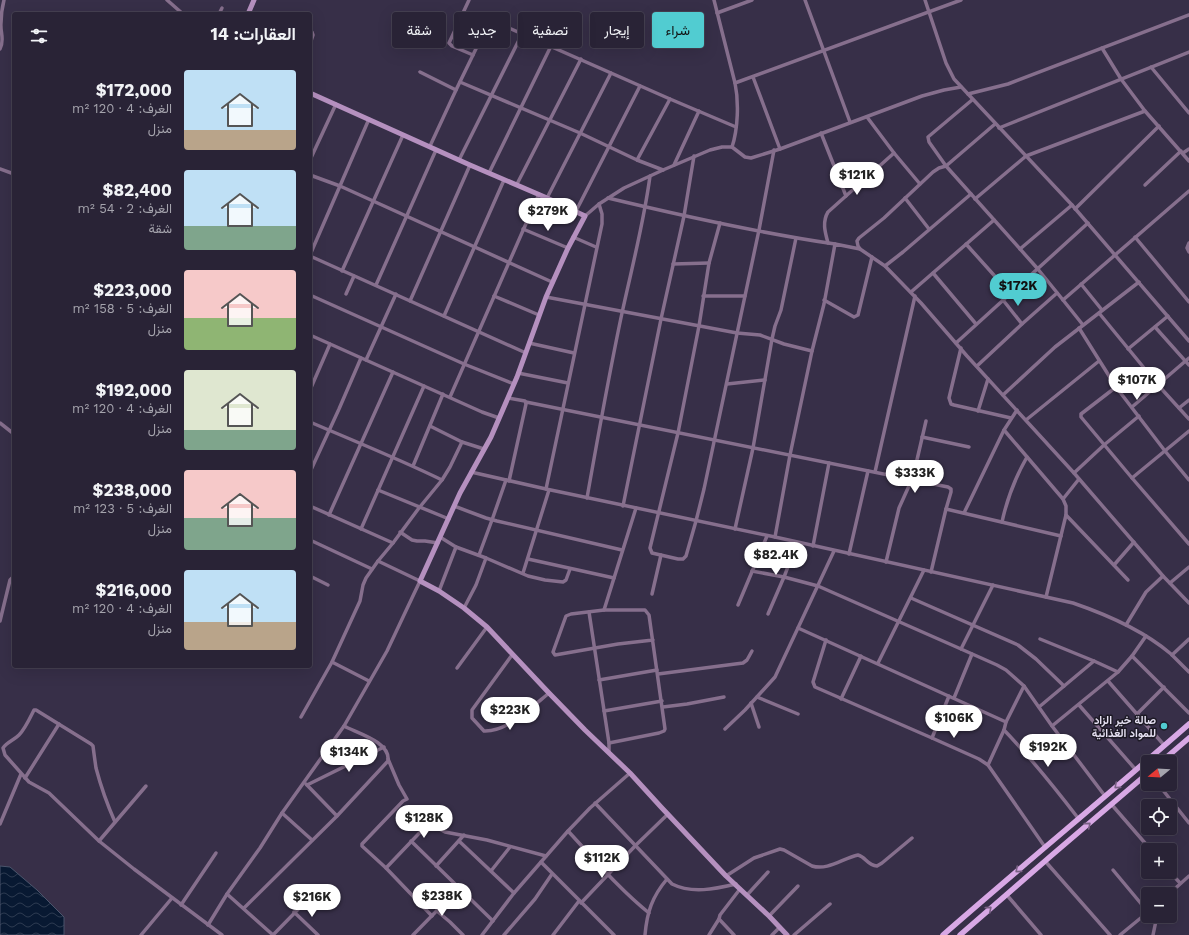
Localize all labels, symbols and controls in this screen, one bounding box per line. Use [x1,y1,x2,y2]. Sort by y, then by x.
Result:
chip: شقة [392,12,446,48]
chip: جديد [454,12,510,48]
chip: تصفية [518,12,582,48]
chip: إيجار [590,12,644,48]
chip: شراء [652,12,704,48]
text: العقارات: 14 [211,24,296,44]
icon: filters [28,25,50,47]
text: $172,000 [96,80,172,100]
icon: home [216,86,264,134]
text: الغرف: 4 · 120 m² [72,101,172,116]
text: منزل [148,121,172,136]
pin: $121K [829,162,885,196]
text: $121K [839,167,875,182]
text: $82,400 [103,180,172,200]
icon: home [216,186,264,234]
pin: $279K [520,198,576,232]
text: الغرف: 2 · 54 m² [78,201,172,216]
text: $279K [528,203,568,218]
text: شقة [149,221,172,236]
pin: $172K [990,273,1046,307]
text: $172K [999,278,1037,293]
text: $223,000 [93,280,172,300]
icon: home [216,286,264,334]
text: الغرف: 5 · 158 m² [72,301,172,316]
text: منزل [148,321,172,336]
pin: $107K [1109,367,1165,401]
text: $107K [1118,372,1156,387]
text: $192,000 [96,380,172,400]
icon: home [216,386,264,434]
text: الغرف: 4 · 120 m² [72,401,172,416]
text: منزل [148,421,172,436]
pin: $333K [887,460,943,494]
text: $333K [895,465,935,480]
text: $238,000 [93,480,172,500]
icon: home [216,486,264,534]
text: الغرف: 5 · 123 m² [73,501,172,516]
text: منزل [148,521,172,536]
pin: $82.4K [743,542,809,576]
text: $82.4K [753,547,799,562]
text: $216,000 [96,580,172,600]
icon: home [216,586,264,634]
text: الغرف: 4 · 120 m² [72,601,172,616]
text: منزل [148,621,172,636]
pin: $223K [482,697,538,731]
text: $223K [490,702,530,717]
pin: $106K [926,705,982,739]
text: $106K [934,710,974,725]
place label: صالة خير الزاد للمواد الغذائية [1092,714,1156,740]
marker: صالة خير الزاد للمواد الغذائية [1159,721,1169,731]
pin: $192K [1020,734,1076,768]
pin: $134K [321,739,377,773]
text: $192K [1029,739,1067,754]
text: $134K [329,744,369,759]
north arrow [1141,755,1177,791]
map controls [1141,755,1177,923]
one-way arrow [1114,781,1122,788]
button: locate [1141,799,1177,835]
pin: $128K [396,805,452,839]
text: $128K [405,810,443,825]
one-way arrow [1083,822,1090,829]
button: + [1141,843,1177,879]
pin: $112K [574,845,630,879]
text: $112K [584,850,620,865]
one-way arrow [1015,865,1023,872]
pin: $238K [414,883,470,917]
pin: $216K [284,884,340,918]
button: − [1141,887,1177,923]
text: $238K [422,888,462,903]
text: $216K [293,889,331,904]
one-way arrow [984,907,992,914]

